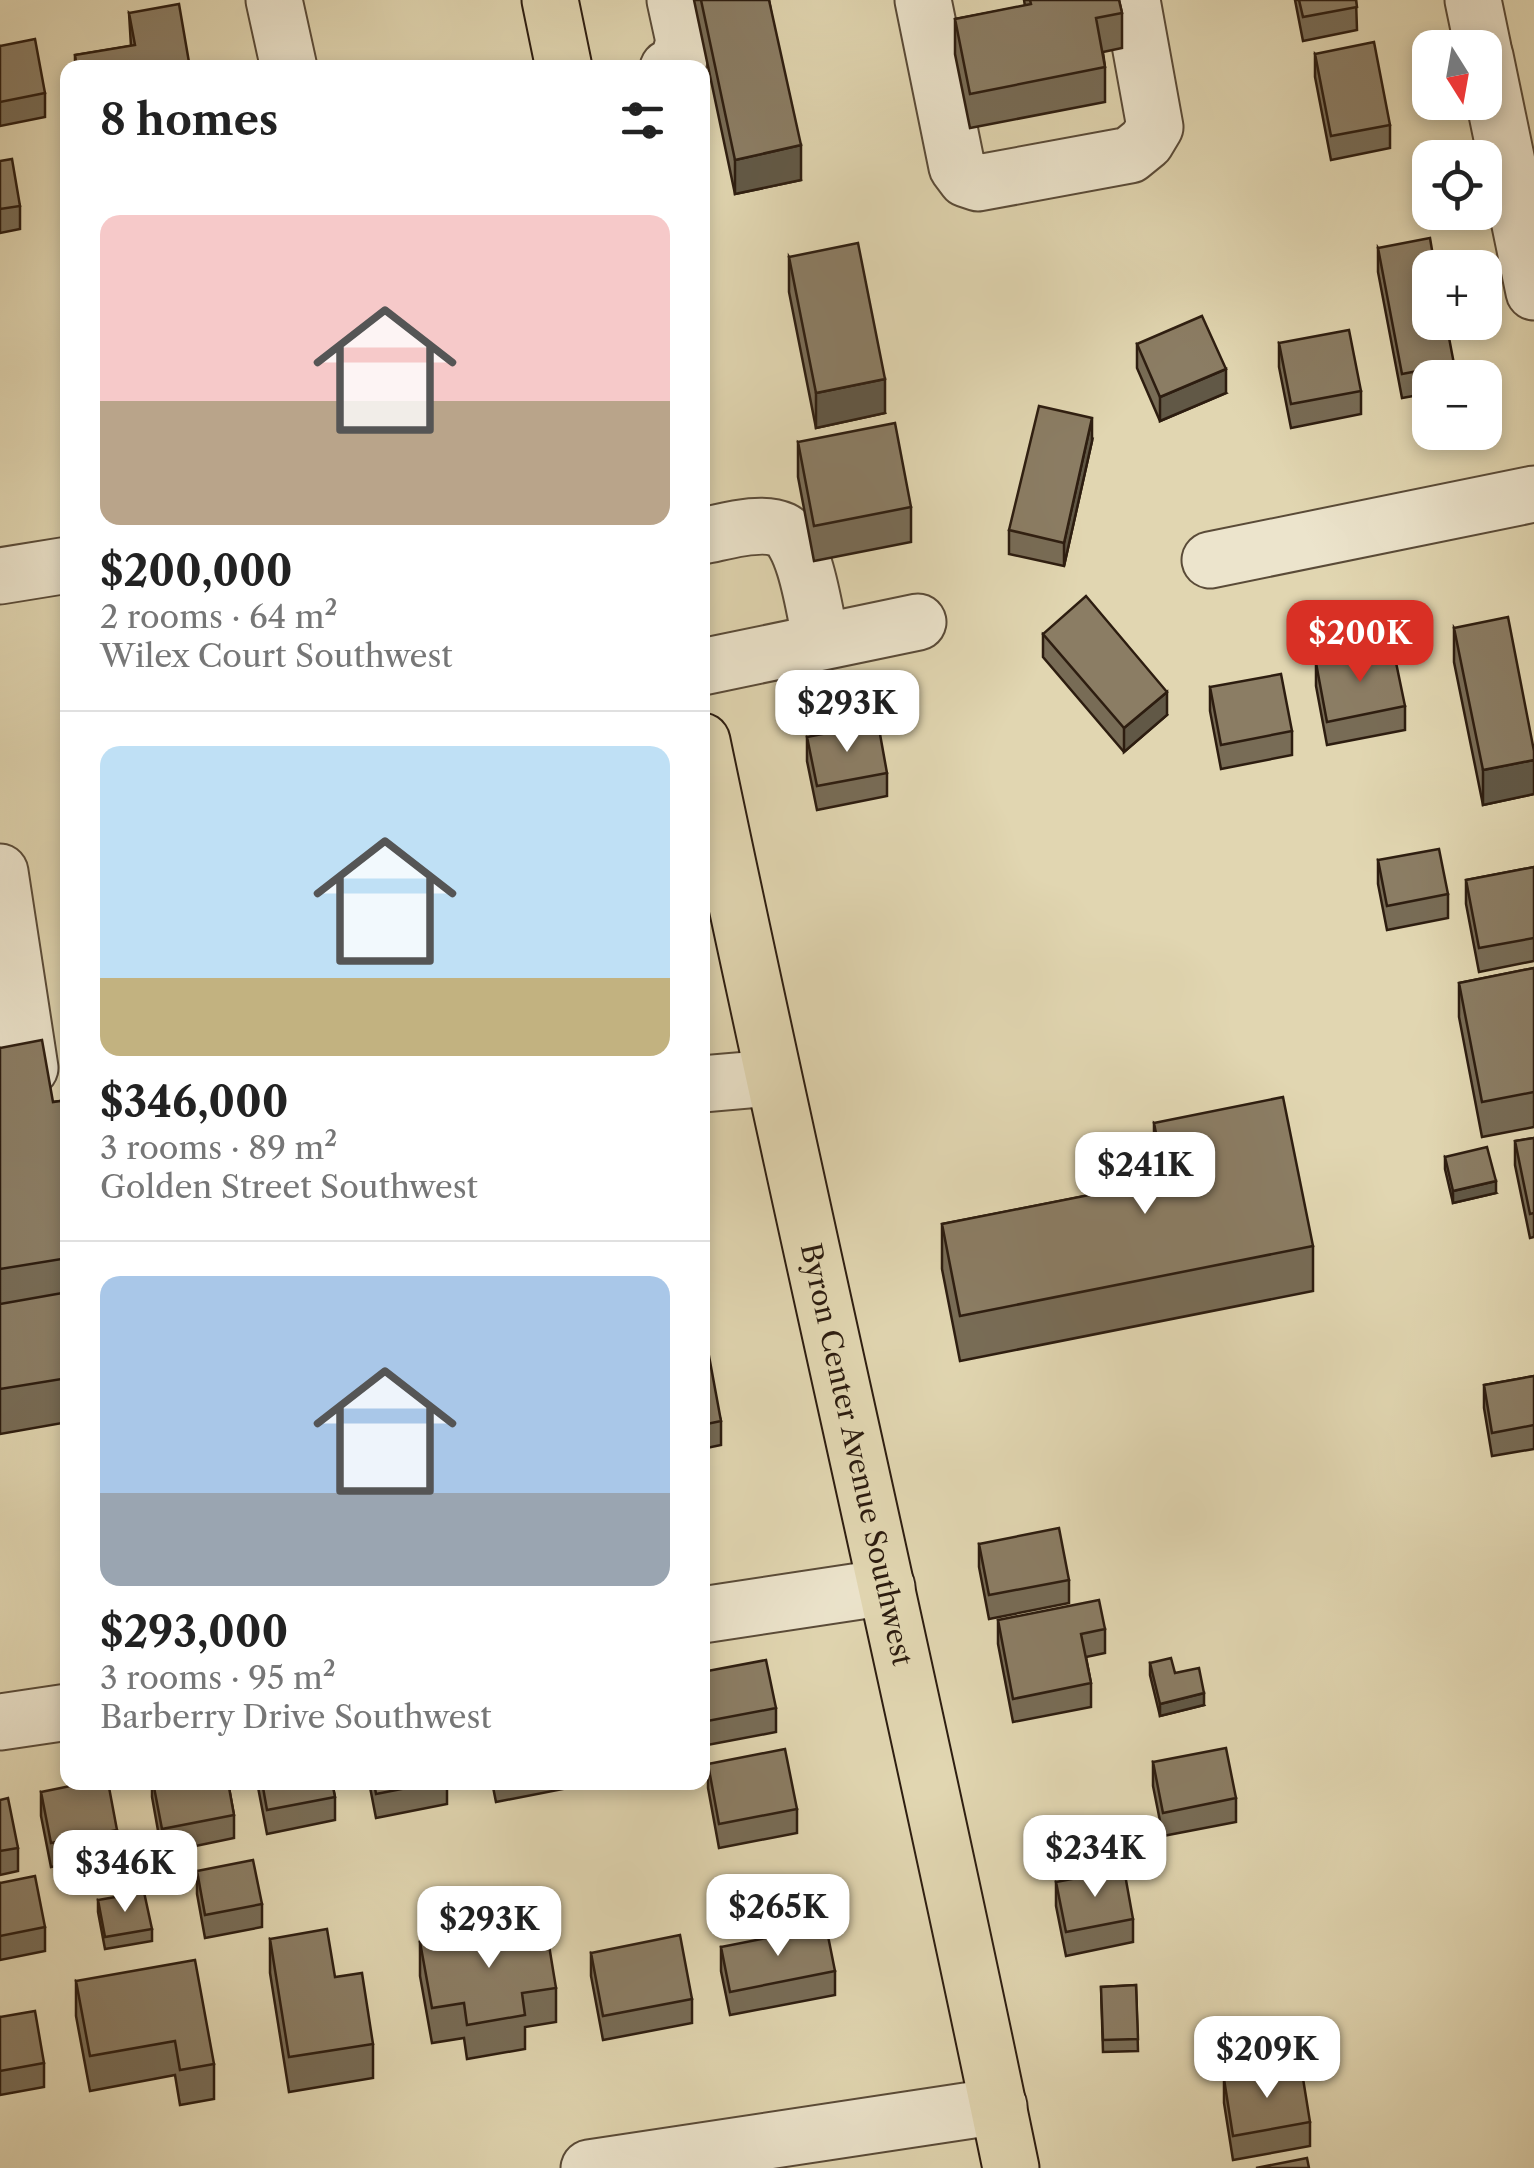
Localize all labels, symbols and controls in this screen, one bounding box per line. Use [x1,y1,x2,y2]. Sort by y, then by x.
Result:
north arrow [1412,30,1502,120]
map controls [1412,30,1502,450]
icon: filters [615,93,670,148]
text: 8 homes [100,94,278,146]
button: locate [1412,140,1502,230]
button: + [1412,250,1502,340]
icon: home [295,280,475,460]
button: − [1412,360,1502,450]
text: $200,000 [100,545,293,597]
text: 2 rooms · 64 m² [100,597,338,636]
pin: $200K [1290,600,1430,685]
text: $200K [1308,613,1412,652]
text: Wilex Court Southwest [100,636,453,675]
pin: $293K [777,670,917,755]
text: $293K [797,683,897,722]
icon: home [295,811,475,991]
text: $346,000 [100,1076,288,1128]
text: 3 rooms · 89 m² [100,1128,337,1167]
pin: $241K [1075,1132,1215,1217]
text: $241K [1097,1145,1193,1184]
text: Golden Street Southwest [100,1167,478,1206]
street label: Byron Center Avenue Southwest [794,1240,920,1669]
icon: home [295,1341,475,1521]
text: $293,000 [100,1606,288,1658]
text: 3 rooms · 95 m² [100,1658,336,1697]
text: Barberry Drive Southwest [100,1697,492,1736]
pin: $234K [1025,1815,1165,1900]
text: $234K [1045,1828,1145,1867]
pin: $346K [55,1830,195,1915]
text: $346K [75,1843,175,1882]
pin: $265K [708,1874,848,1959]
pin: $293K [419,1886,559,1971]
text: $265K [728,1887,828,1926]
text: $293K [439,1899,539,1938]
pin: $209K [1197,2016,1337,2101]
text: $209K [1216,2029,1318,2068]

